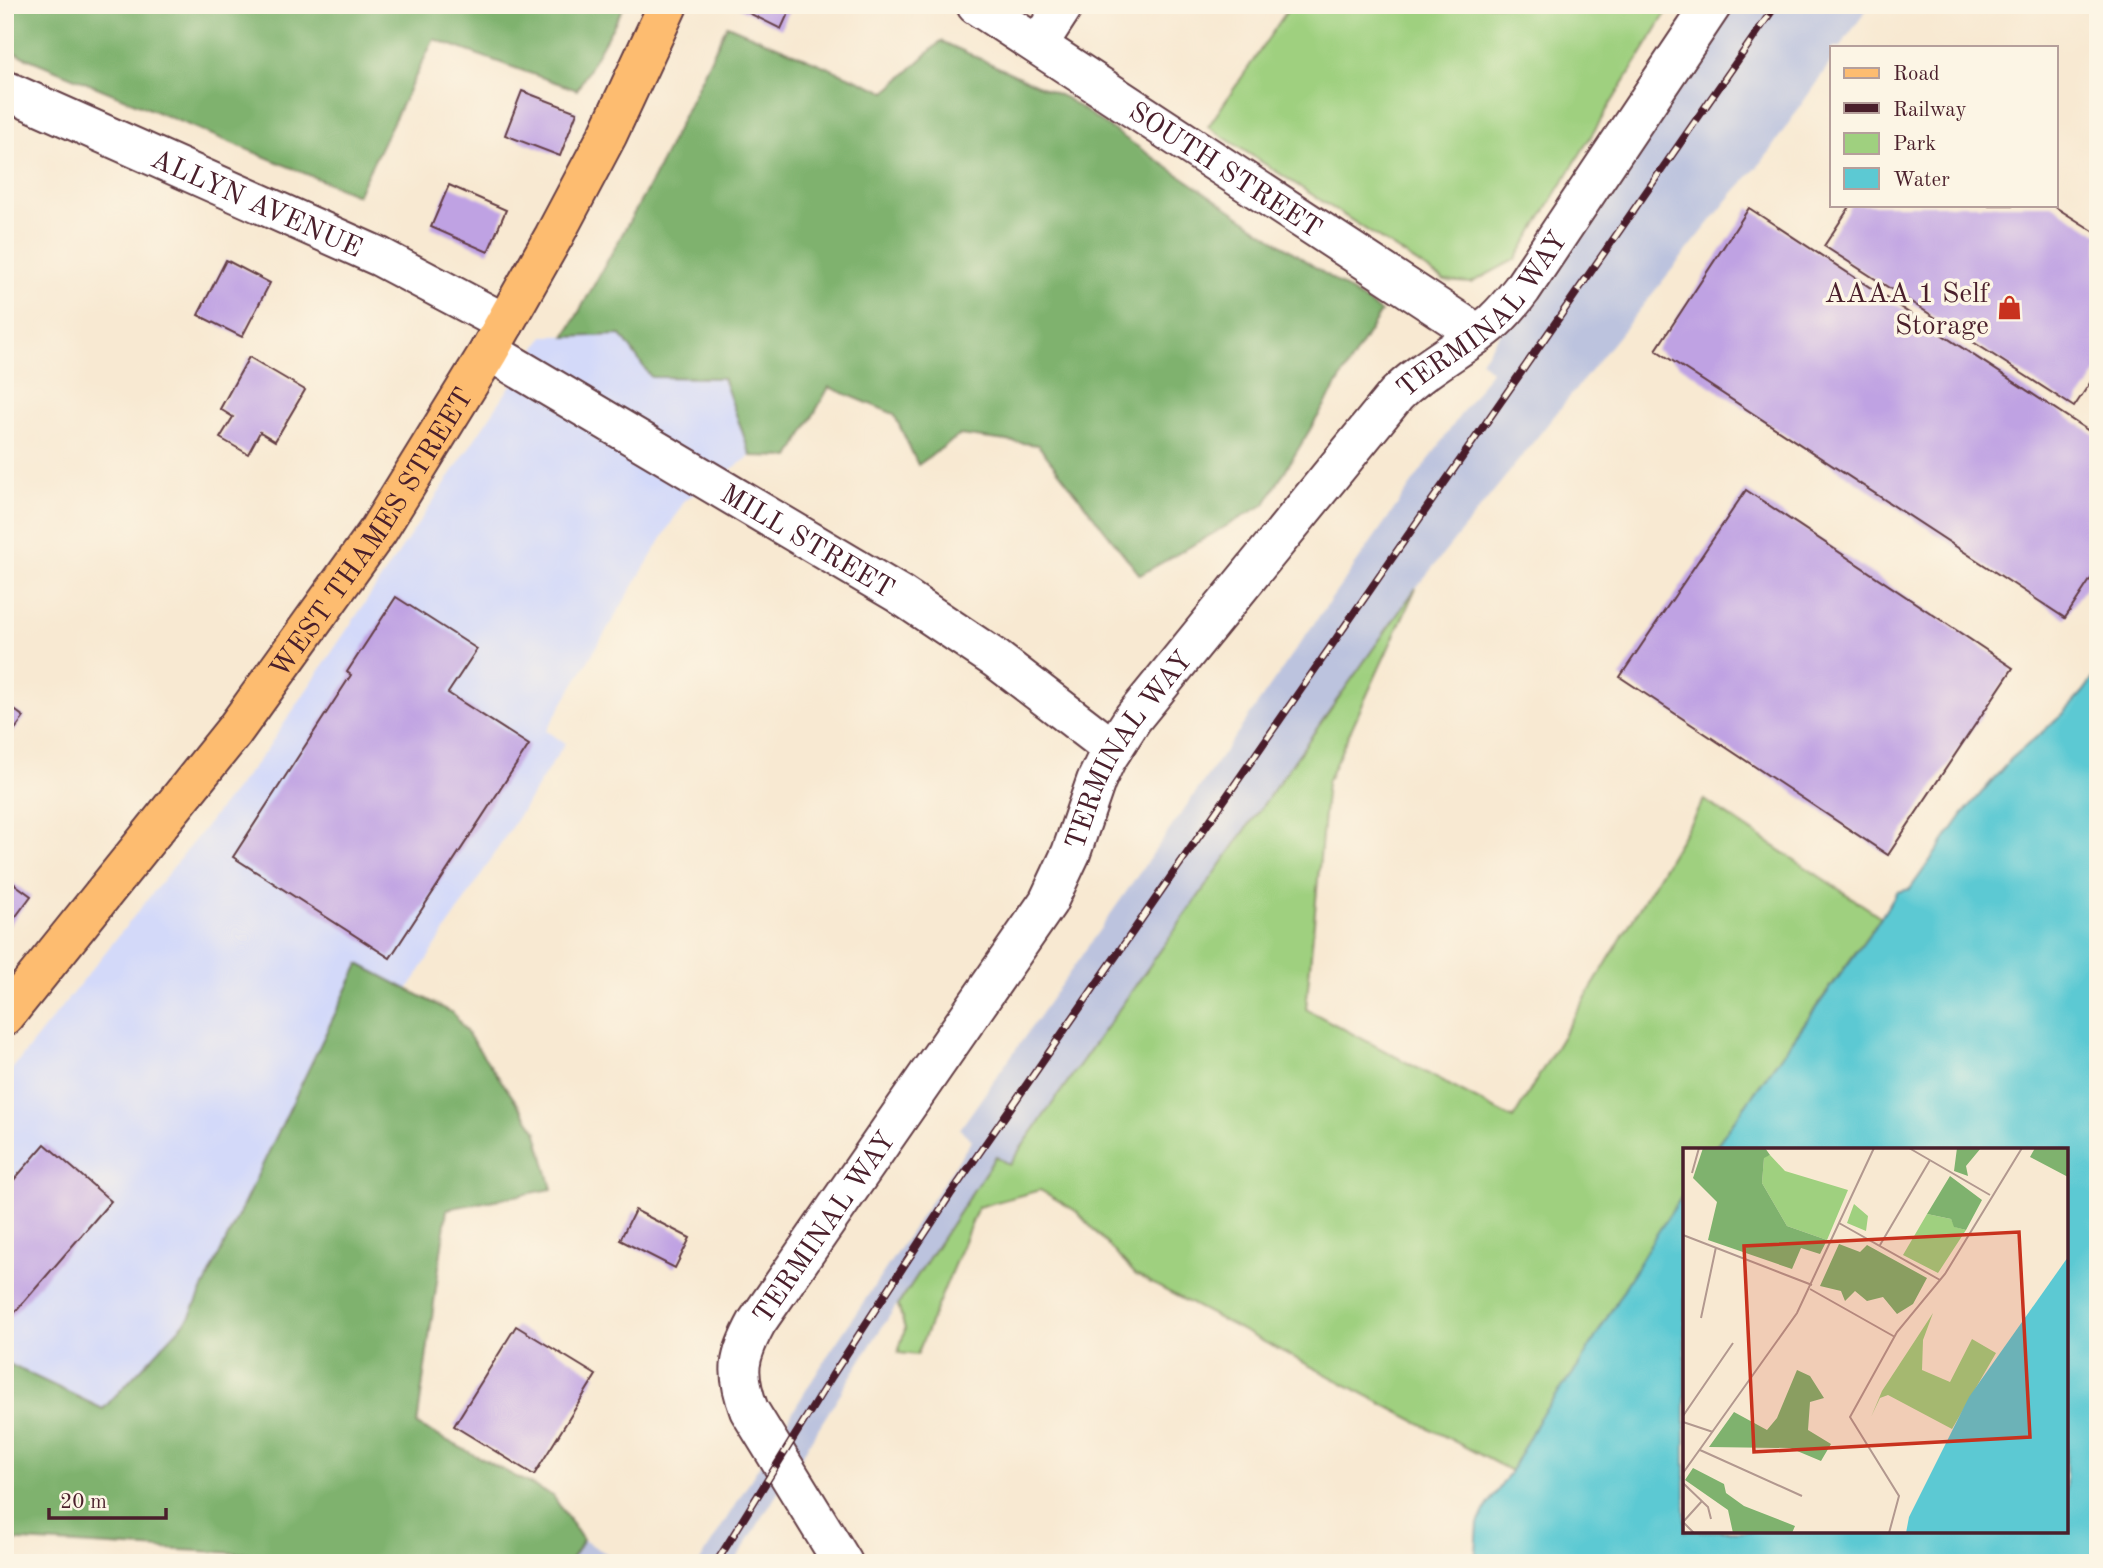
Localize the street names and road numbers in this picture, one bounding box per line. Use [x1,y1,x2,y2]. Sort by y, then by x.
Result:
street label: SOUTH STREET [1123,98,1326,245]
street label: ALLYN AVENUE [146,146,366,264]
street label: TERMINAL WAY [1393,227,1573,404]
street label: WEST THAMES STREET [266,384,480,684]
street label: MILL STREET [715,481,898,605]
street label: TERMINAL WAY [1062,647,1199,853]
street label: TERMINAL WAY [749,1127,902,1330]

